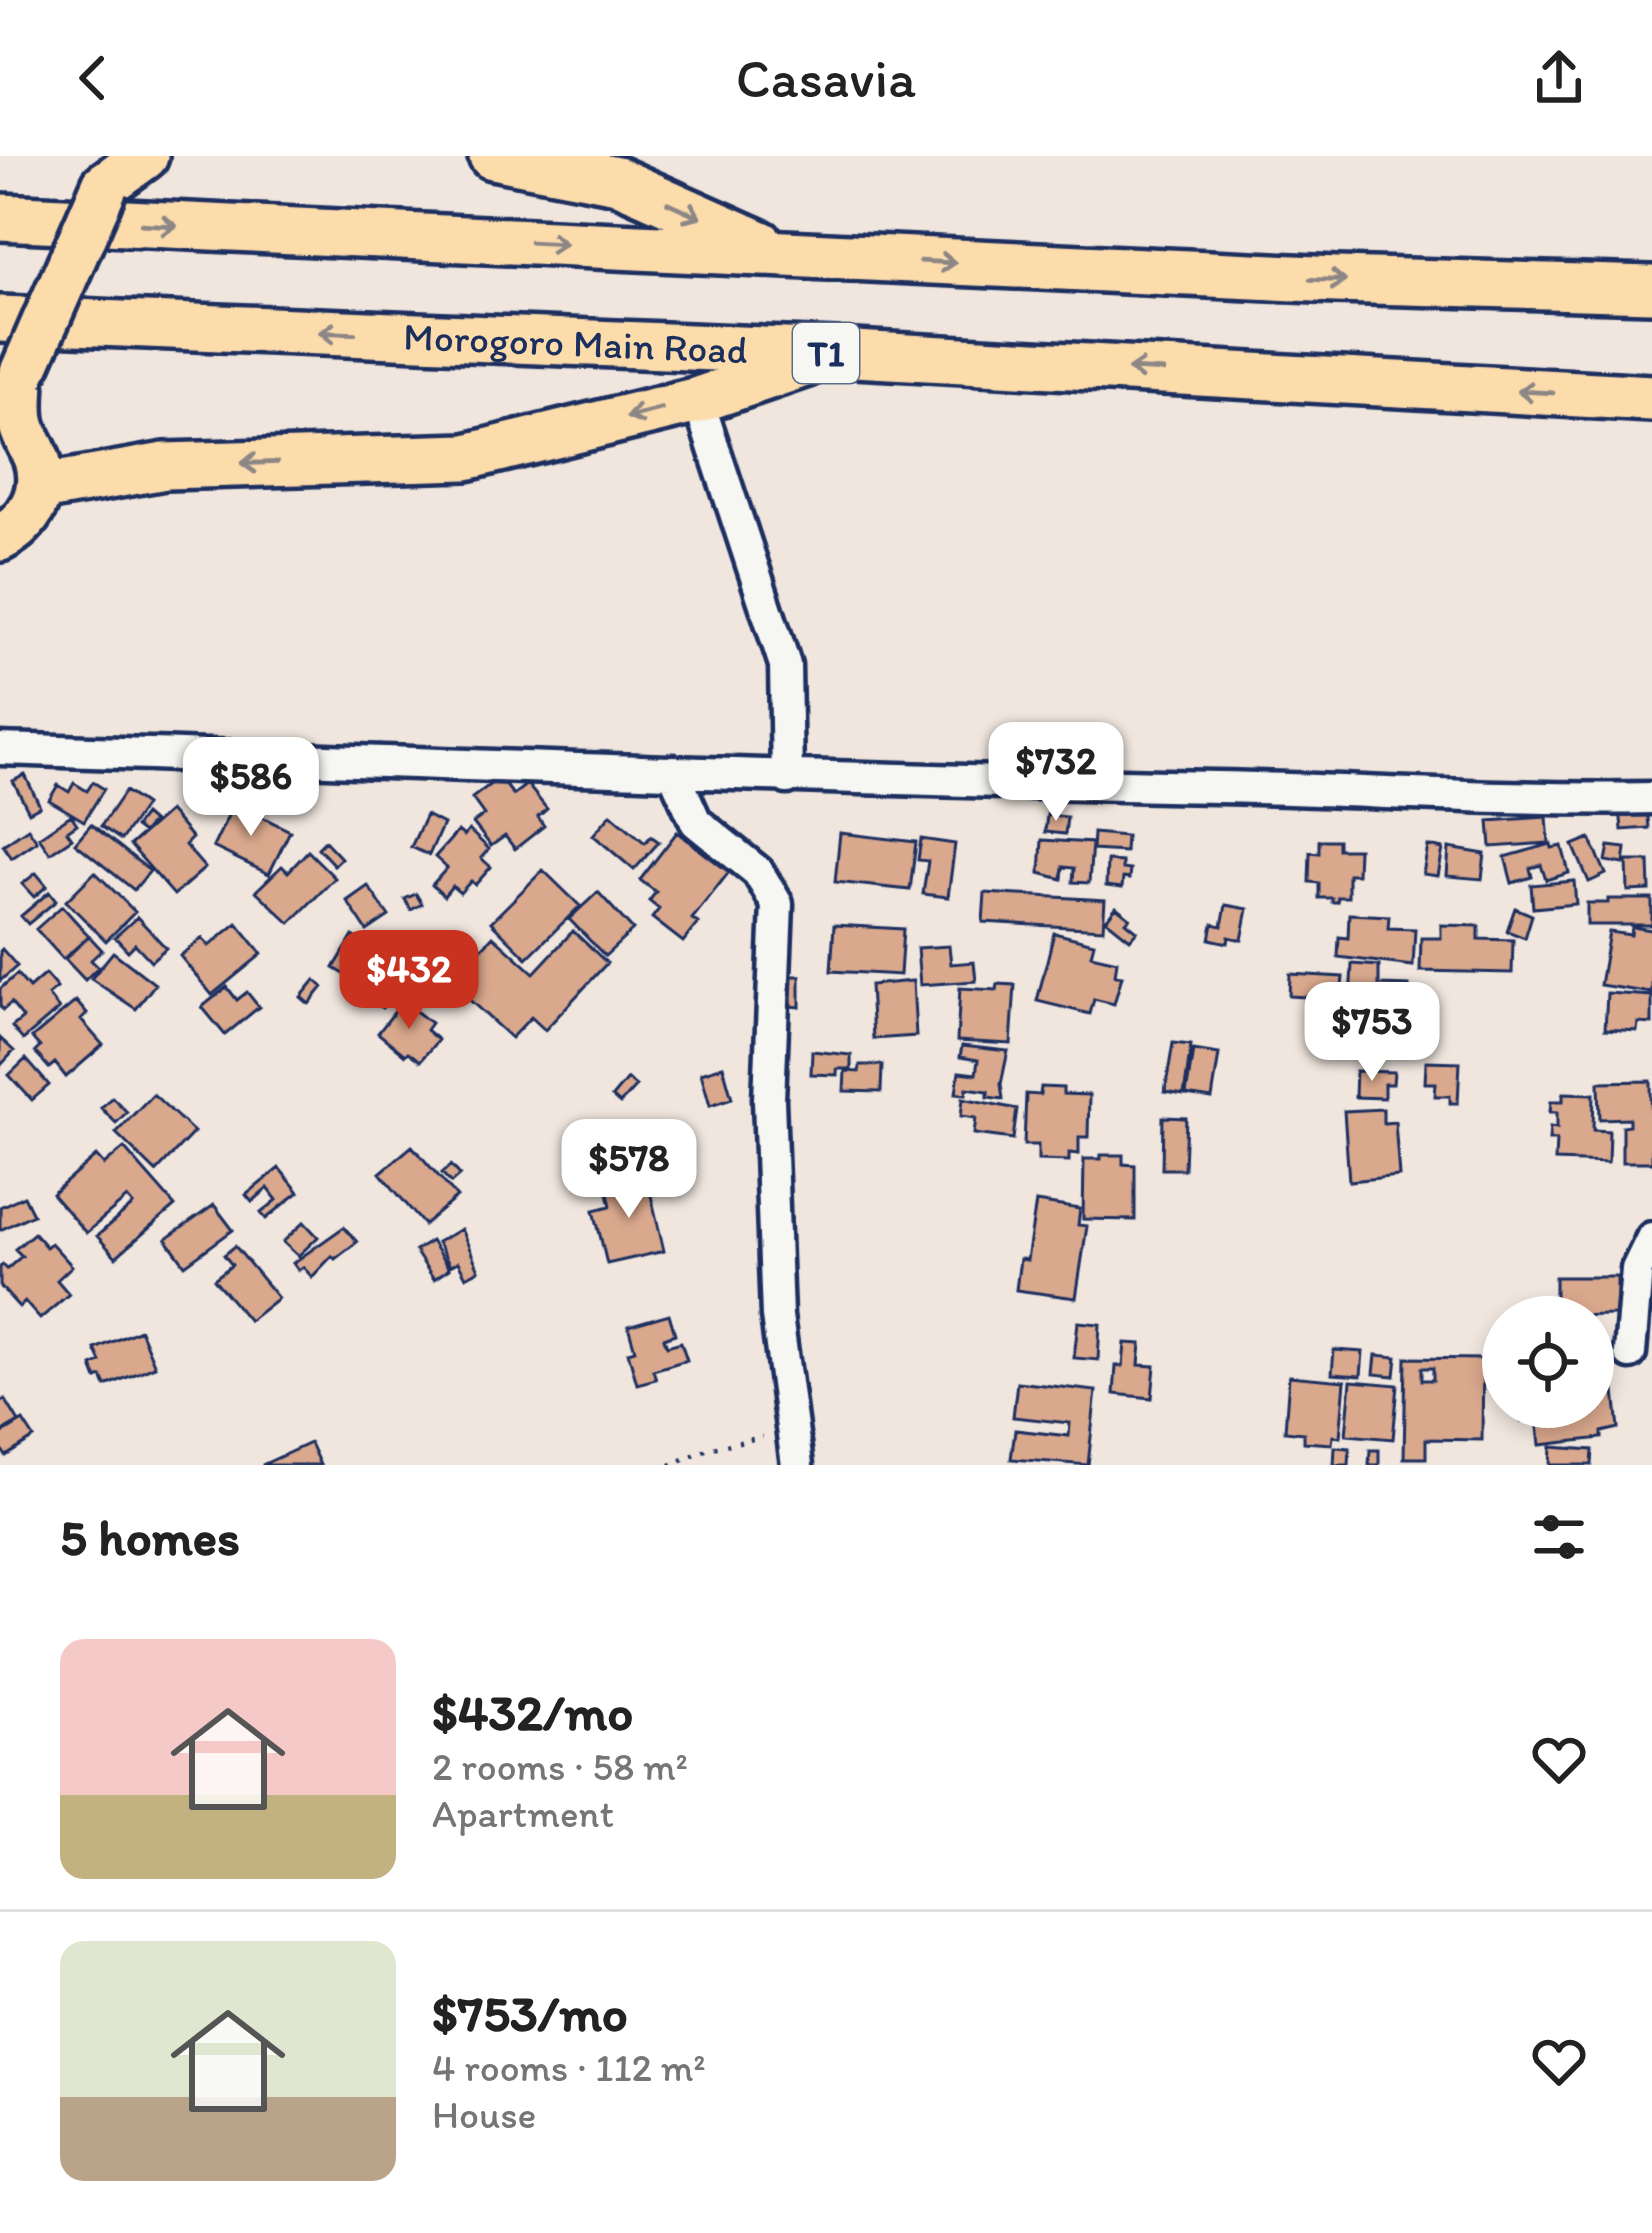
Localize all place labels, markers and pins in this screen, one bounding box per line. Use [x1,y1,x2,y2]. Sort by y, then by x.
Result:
pin: $732 [985,722,1127,824]
pin: $586 [180,737,322,839]
pin: $432 [338,930,480,1032]
pin: $753 [1301,982,1443,1084]
pin: $578 [558,1119,700,1221]

